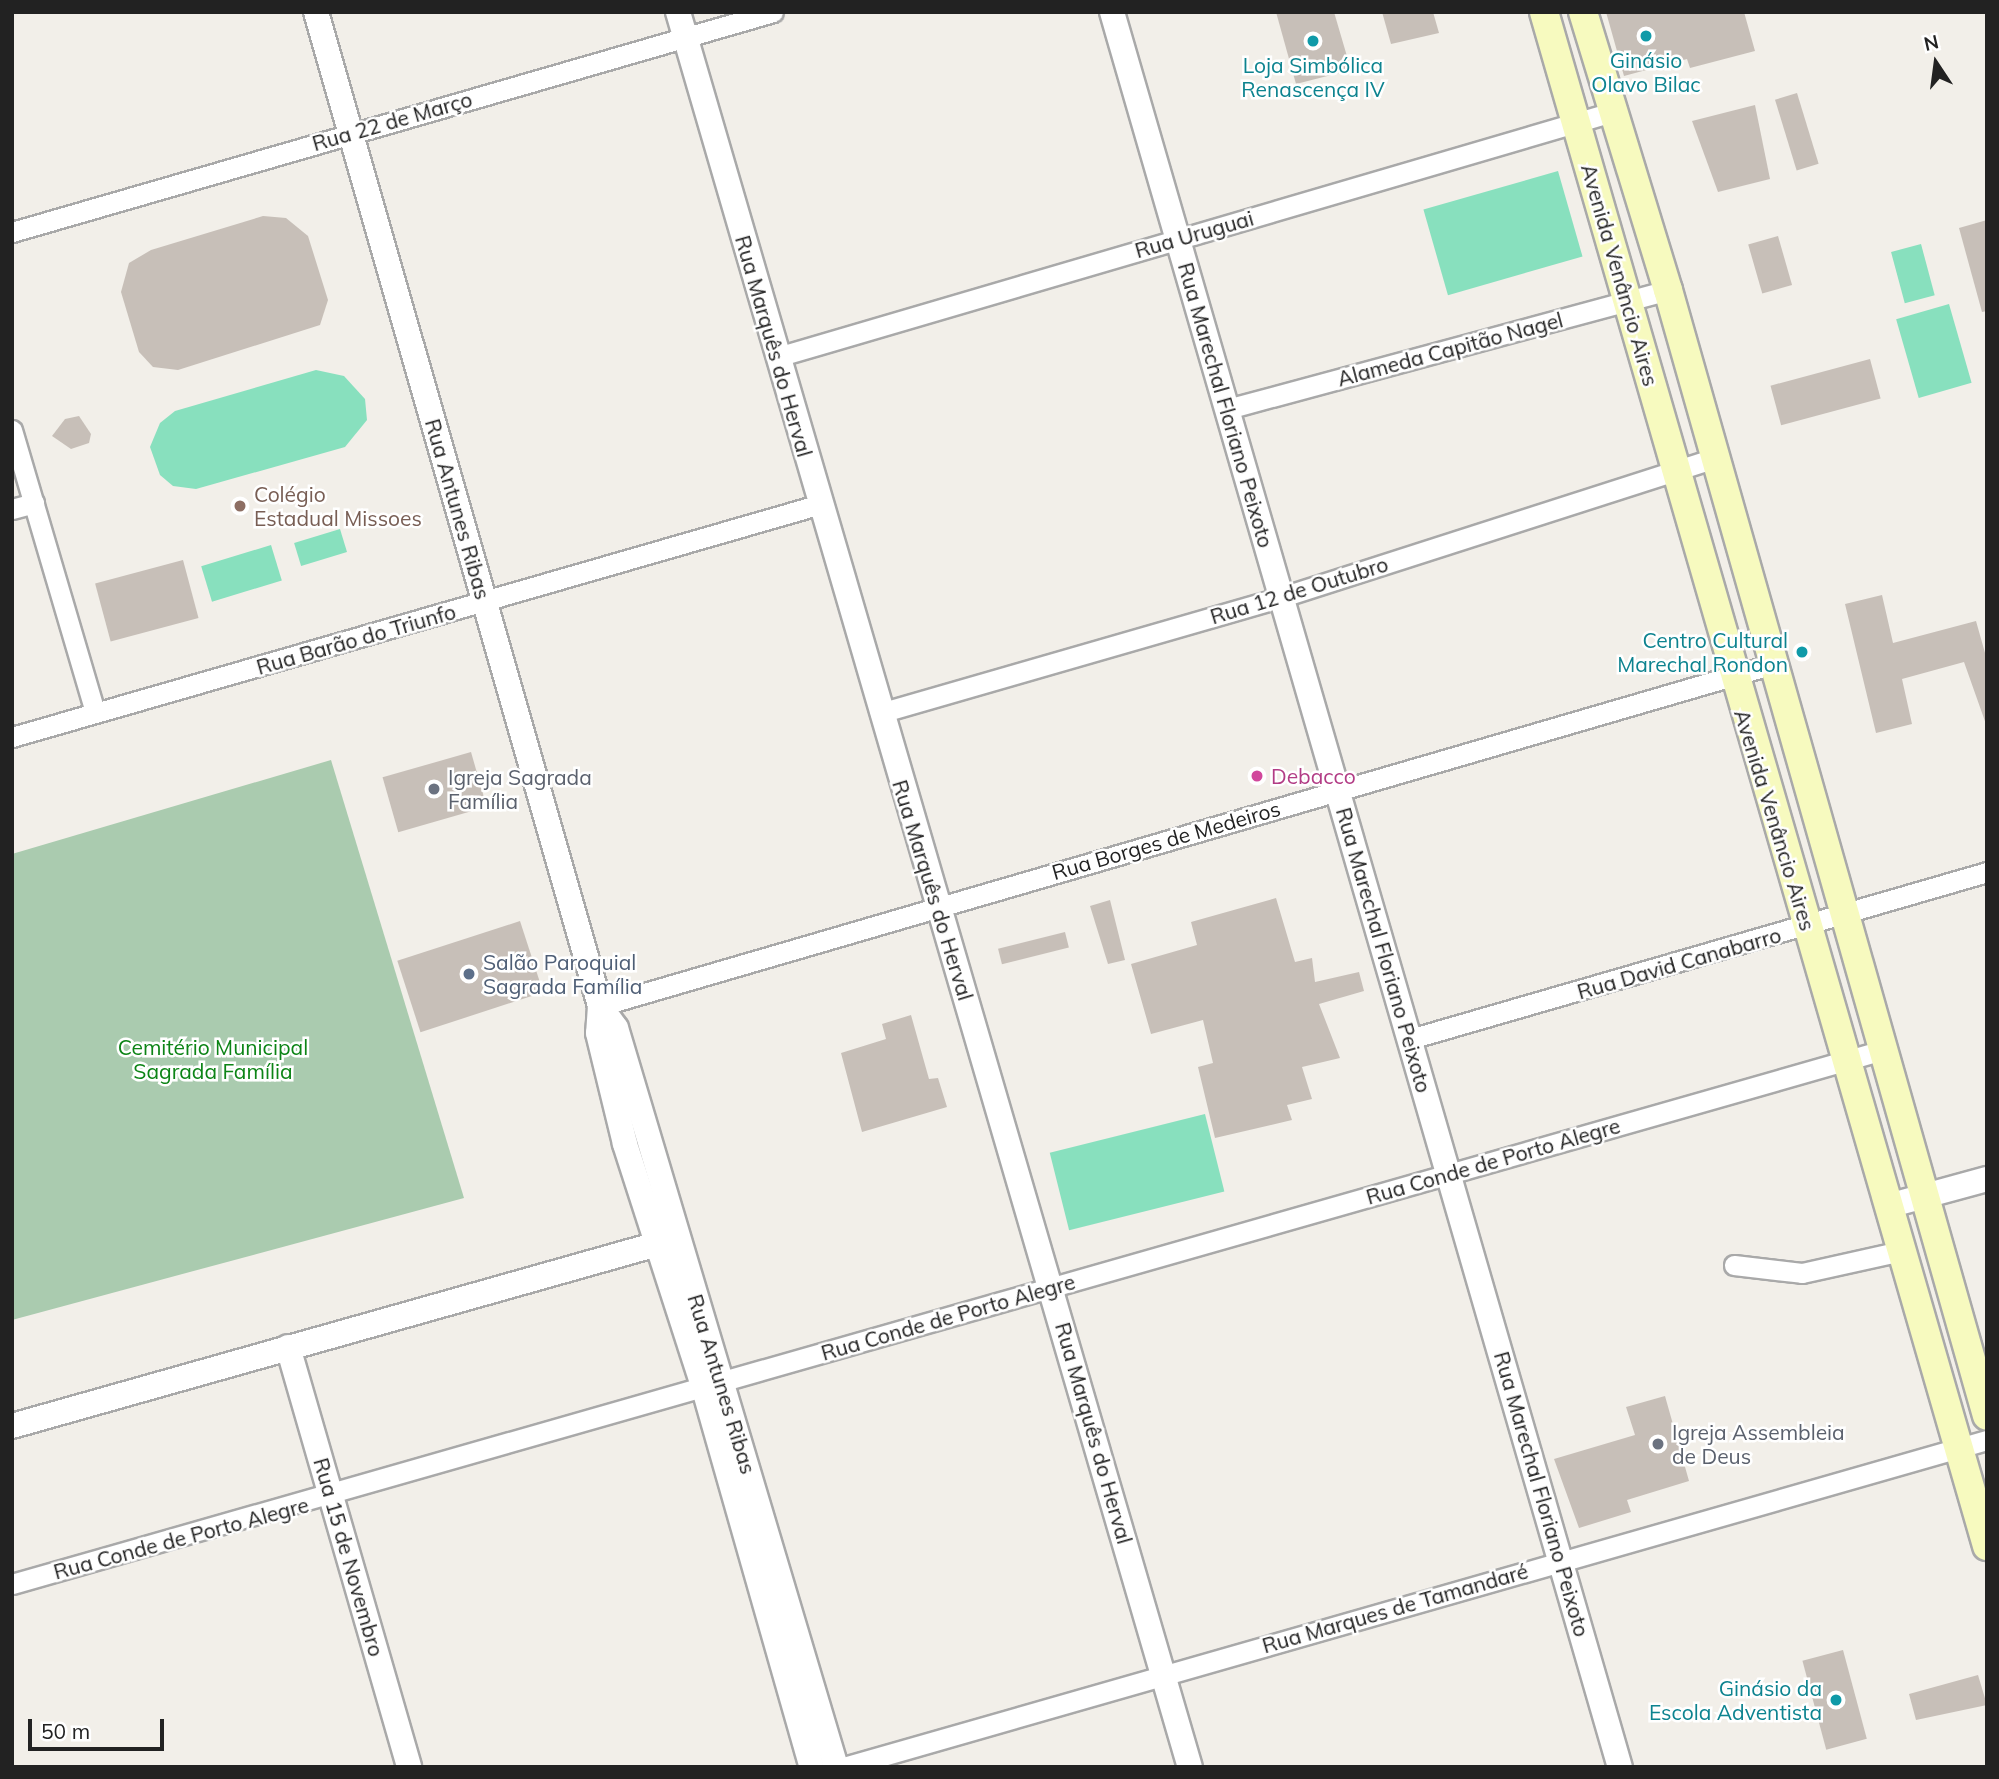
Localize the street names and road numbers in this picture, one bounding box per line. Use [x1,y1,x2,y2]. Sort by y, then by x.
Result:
street label: Rua 22 de Março [309,86,475,156]
street label: Avenida Venâncio Aires [1576,161,1664,389]
street label: Rua Uruguai [1132,205,1256,263]
street label: Rua Marquês do Herval [730,232,818,460]
street label: Rua Marechal Floriano Peixoto [1173,259,1279,551]
street label: Alameda Capitão Nagel [1334,307,1566,391]
street label: Rua Antunes Ribas [420,416,496,602]
street label: Rua 12 de Outubro [1207,551,1391,629]
street label: Rua Barão do Triunfo [253,598,459,680]
street label: Avenida Venâncio Aires [1729,706,1821,934]
street label: Rua Marquês do Herval [887,777,979,1003]
street label: Rua Borges de Medeiros [1049,795,1283,885]
street label: Rua Marechal Floriano Peixoto [1331,804,1437,1096]
street label: Rua David Canabarro [1574,922,1784,1004]
street label: Rua Conde de Porto Alegre [1363,1113,1623,1209]
street label: Rua Conde de Porto Alegre [818,1269,1078,1365]
street label: Rua Antunes Ribas [683,1291,761,1477]
street label: Rua Marquês do Herval [1050,1319,1138,1547]
street label: Rua Marechal Floriano Peixoto [1489,1348,1595,1640]
street label: Rua 15 de Novembro [309,1455,389,1659]
street label: Rua Conde de Porto Alegre [51,1492,311,1584]
street label: Rua Marques de Tamandaré [1259,1558,1531,1658]

